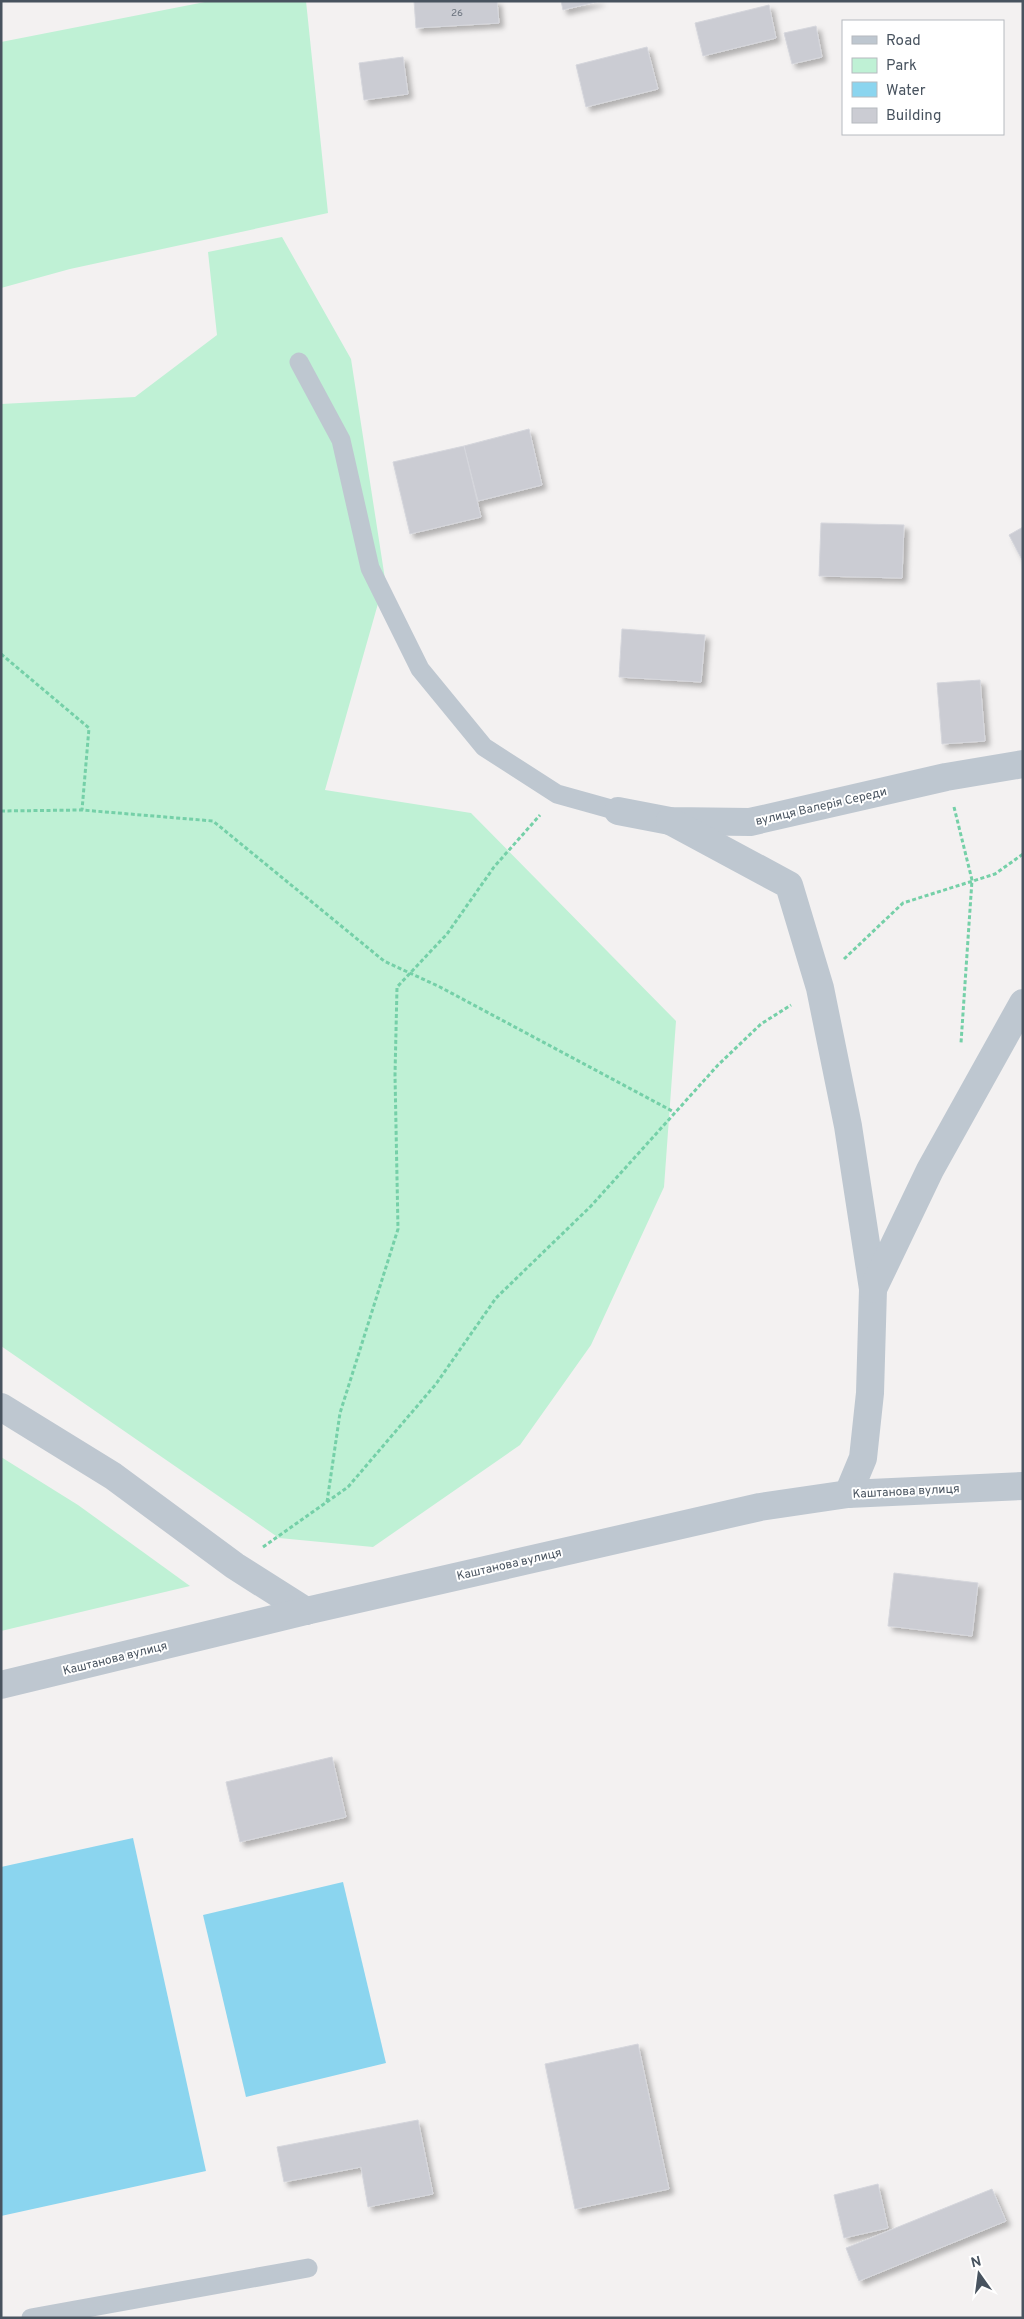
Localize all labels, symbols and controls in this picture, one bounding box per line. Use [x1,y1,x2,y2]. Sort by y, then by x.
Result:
house number: 26 [451,7,463,20]
legend [842,20,1004,135]
text: Road [886,32,921,51]
text: Park [886,57,917,76]
text: Water [886,82,926,101]
text: Building [886,107,941,126]
street label: вулиця Валерія Середи [754,784,889,830]
street label: Каштанова вулиця [852,1481,960,1503]
street label: Каштанова вулиця [455,1545,563,1585]
street label: Каштанова вулиця [61,1638,169,1680]
north arrow [954,2249,1004,2299]
text: N [969,2253,983,2272]

